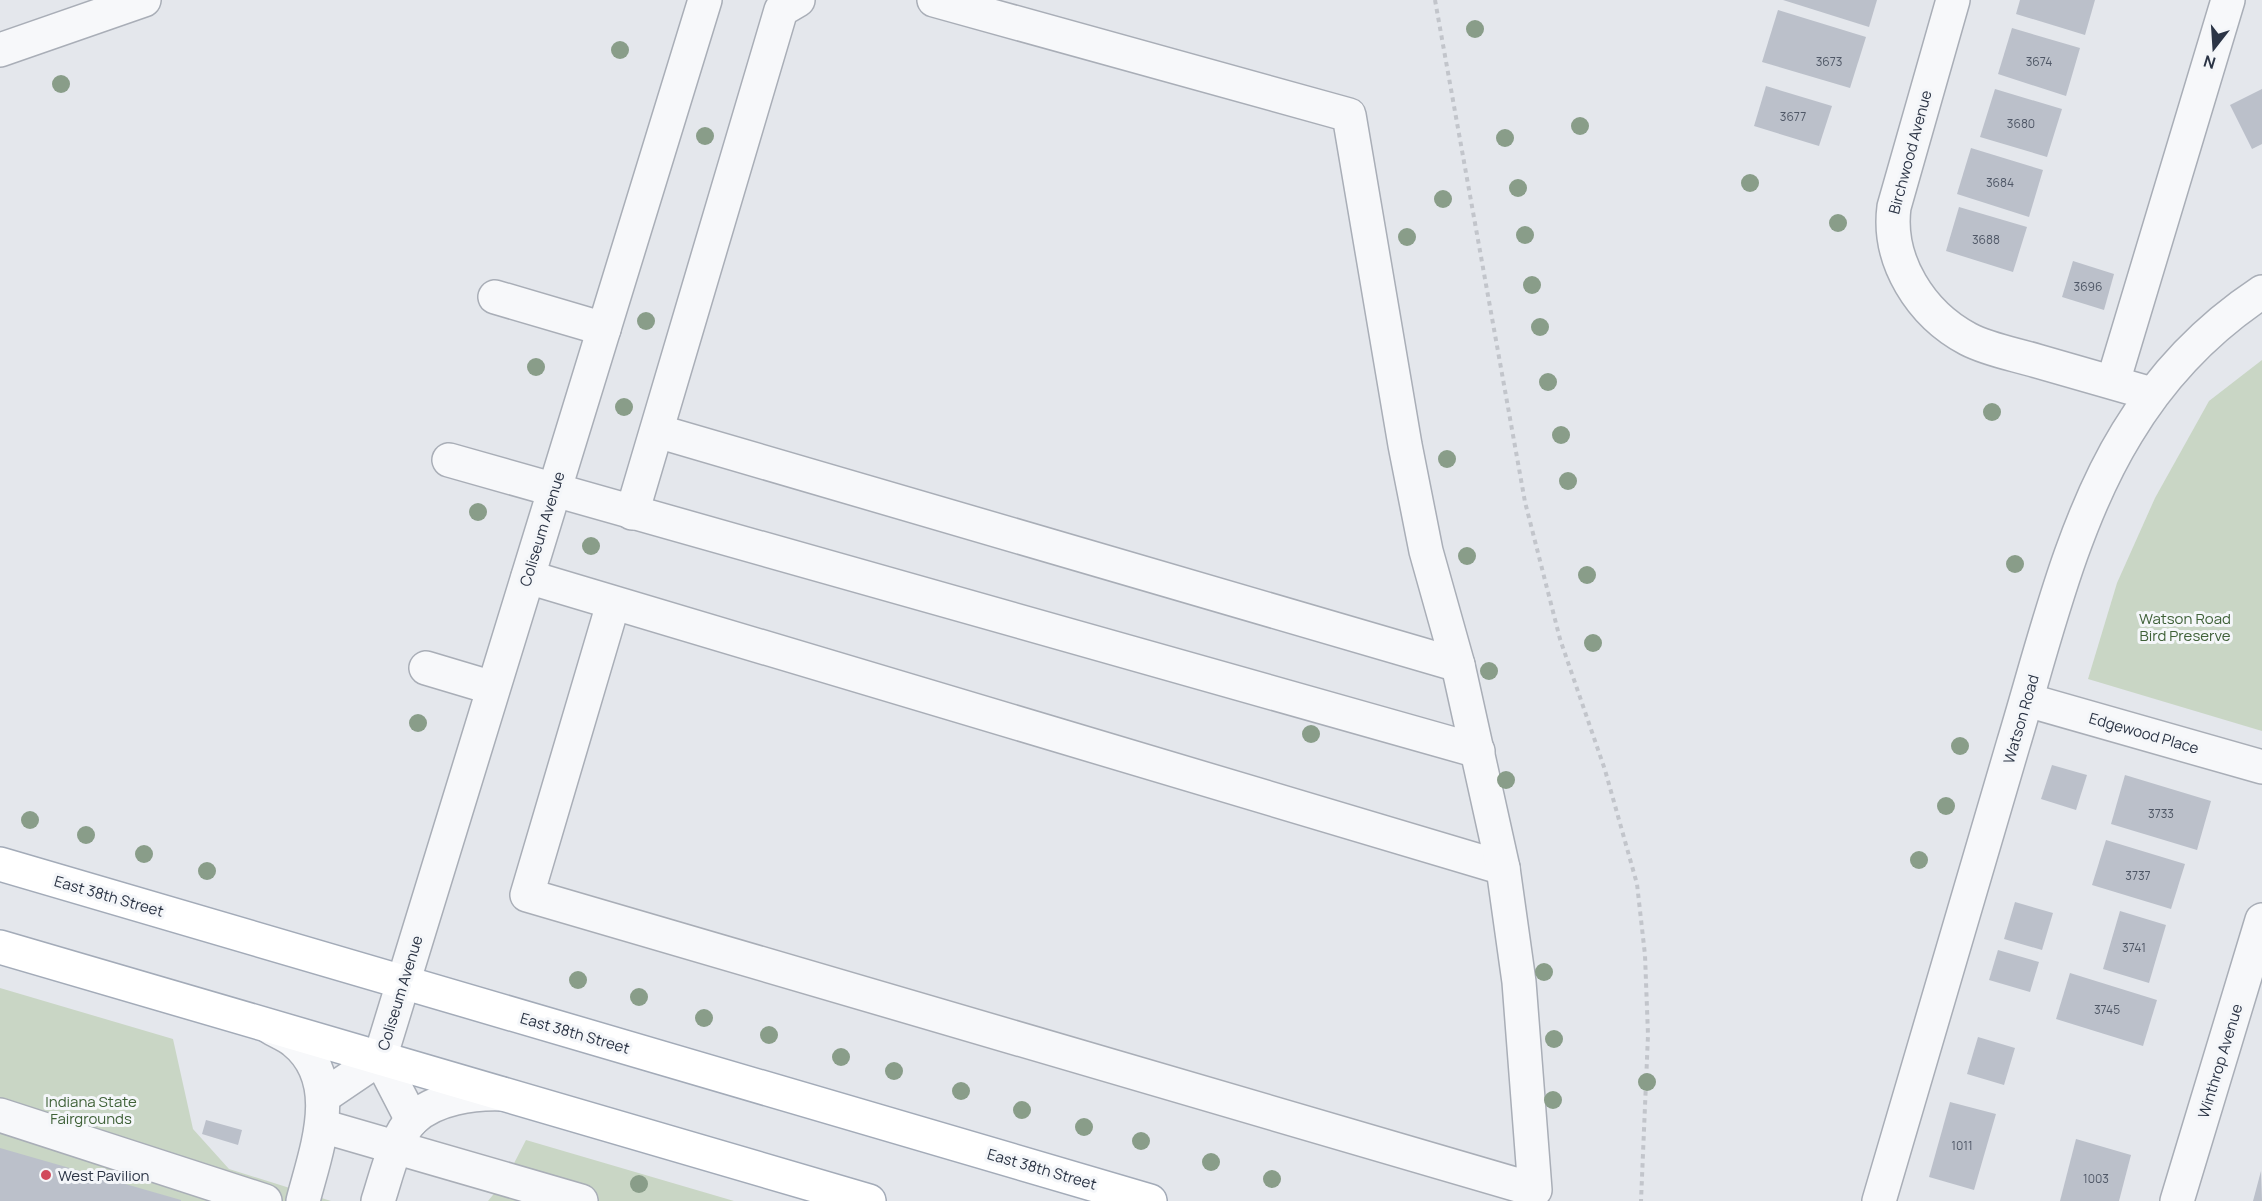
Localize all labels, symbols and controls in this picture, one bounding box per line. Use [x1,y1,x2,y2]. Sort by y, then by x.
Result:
north arrow [2184,18,2244,78]
text: N [2201,50,2218,75]
house number: 3673 [1816,53,1842,70]
house number: 3674 [2026,53,2052,70]
street label: Birchwood Avenue [1883,88,1937,216]
house number: 3677 [1780,108,1806,125]
house number: 3680 [2007,115,2035,132]
house number: 3684 [1986,174,2014,191]
house number: 3688 [1972,231,2000,248]
house number: 3696 [2074,278,2102,295]
street label: Coliseum Avenue [515,469,570,589]
park label: Watson Road Bird Preserve [2139,608,2231,646]
street label: Watson Road [1998,672,2044,766]
street label: Edgewood Place [2087,707,2202,759]
house number: 3733 [2148,805,2174,822]
house number: 3737 [2125,867,2151,884]
street label: East 38th Street [52,870,166,922]
street label: Coliseum Avenue [373,933,428,1053]
house number: 3741 [2122,939,2146,956]
house number: 3745 [2094,1001,2120,1018]
street label: Winthrop Avenue [2193,1001,2247,1121]
street label: East 38th Street [518,1007,632,1059]
park label: Indiana State Fairgrounds [45,1091,137,1129]
house number: 1011 [1951,1137,1973,1154]
street label: East 38th Street [985,1143,1099,1195]
place label: West Pavilion [58,1165,150,1186]
marker: West Pavilion [39,1168,53,1182]
house number: 1003 [2083,1170,2109,1187]

